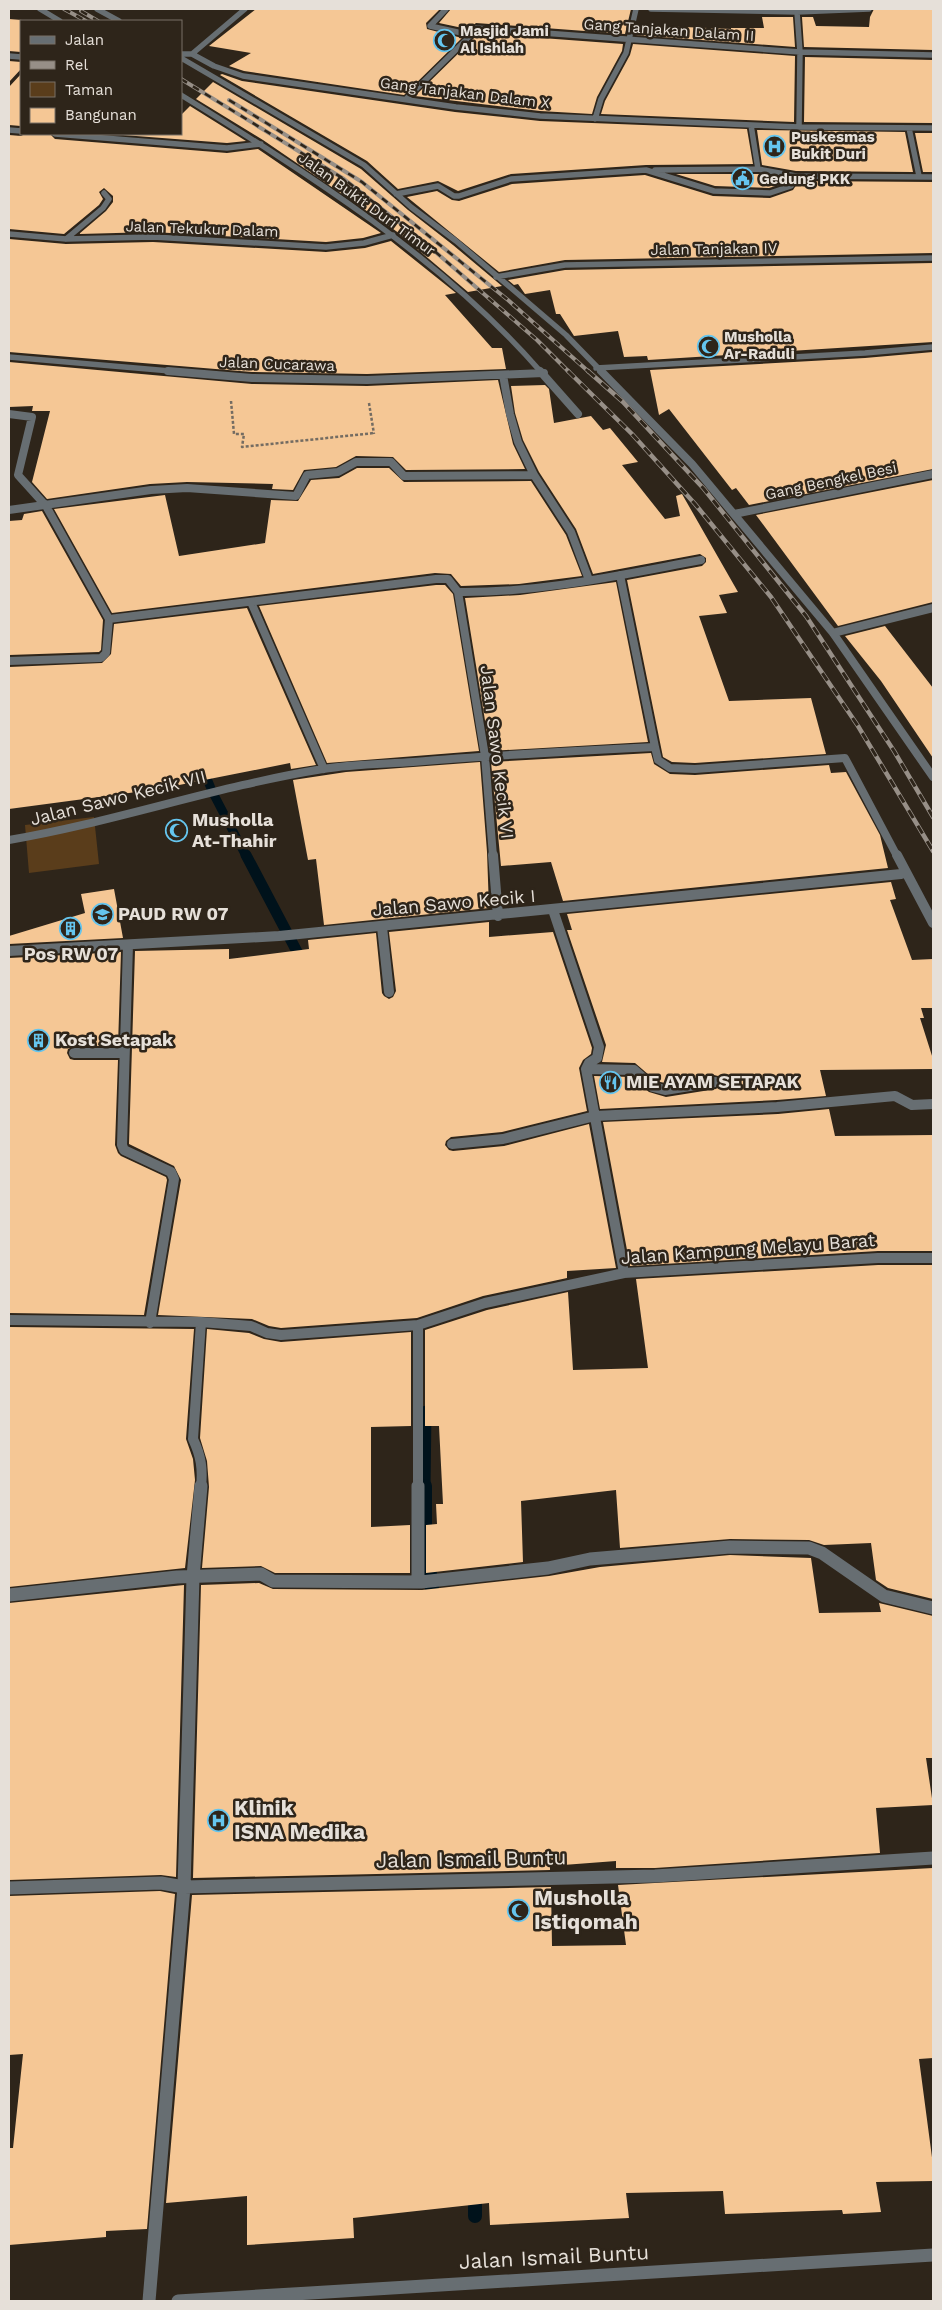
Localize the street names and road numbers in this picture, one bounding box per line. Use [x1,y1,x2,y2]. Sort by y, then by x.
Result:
street label: Gang Tanjakan Dalam II [583,15,755,45]
street label: Gang Tanjakan Dalam X [379,74,551,112]
street label: Jalan Bukit Duri Timur [295,148,439,260]
street label: Jalan Tekukur Dalam [125,217,279,241]
street label: Jalan Tanjakan IV [650,239,778,259]
street label: Jalan Cucarawa [219,353,336,375]
street label: Gang Bengkel Besi [764,458,898,504]
street label: Jalan Sawo Kecik VI [476,664,519,840]
street label: Jalan Sawo Kecik VII [28,766,208,829]
street label: Jalan Sawo Kecik I [372,885,536,920]
street label: Jalan Kampung Melayu Barat [620,1229,876,1268]
street label: Jalan Ismail Buntu [375,1844,566,1873]
street label: Jalan Ismail Buntu [458,2239,650,2274]

